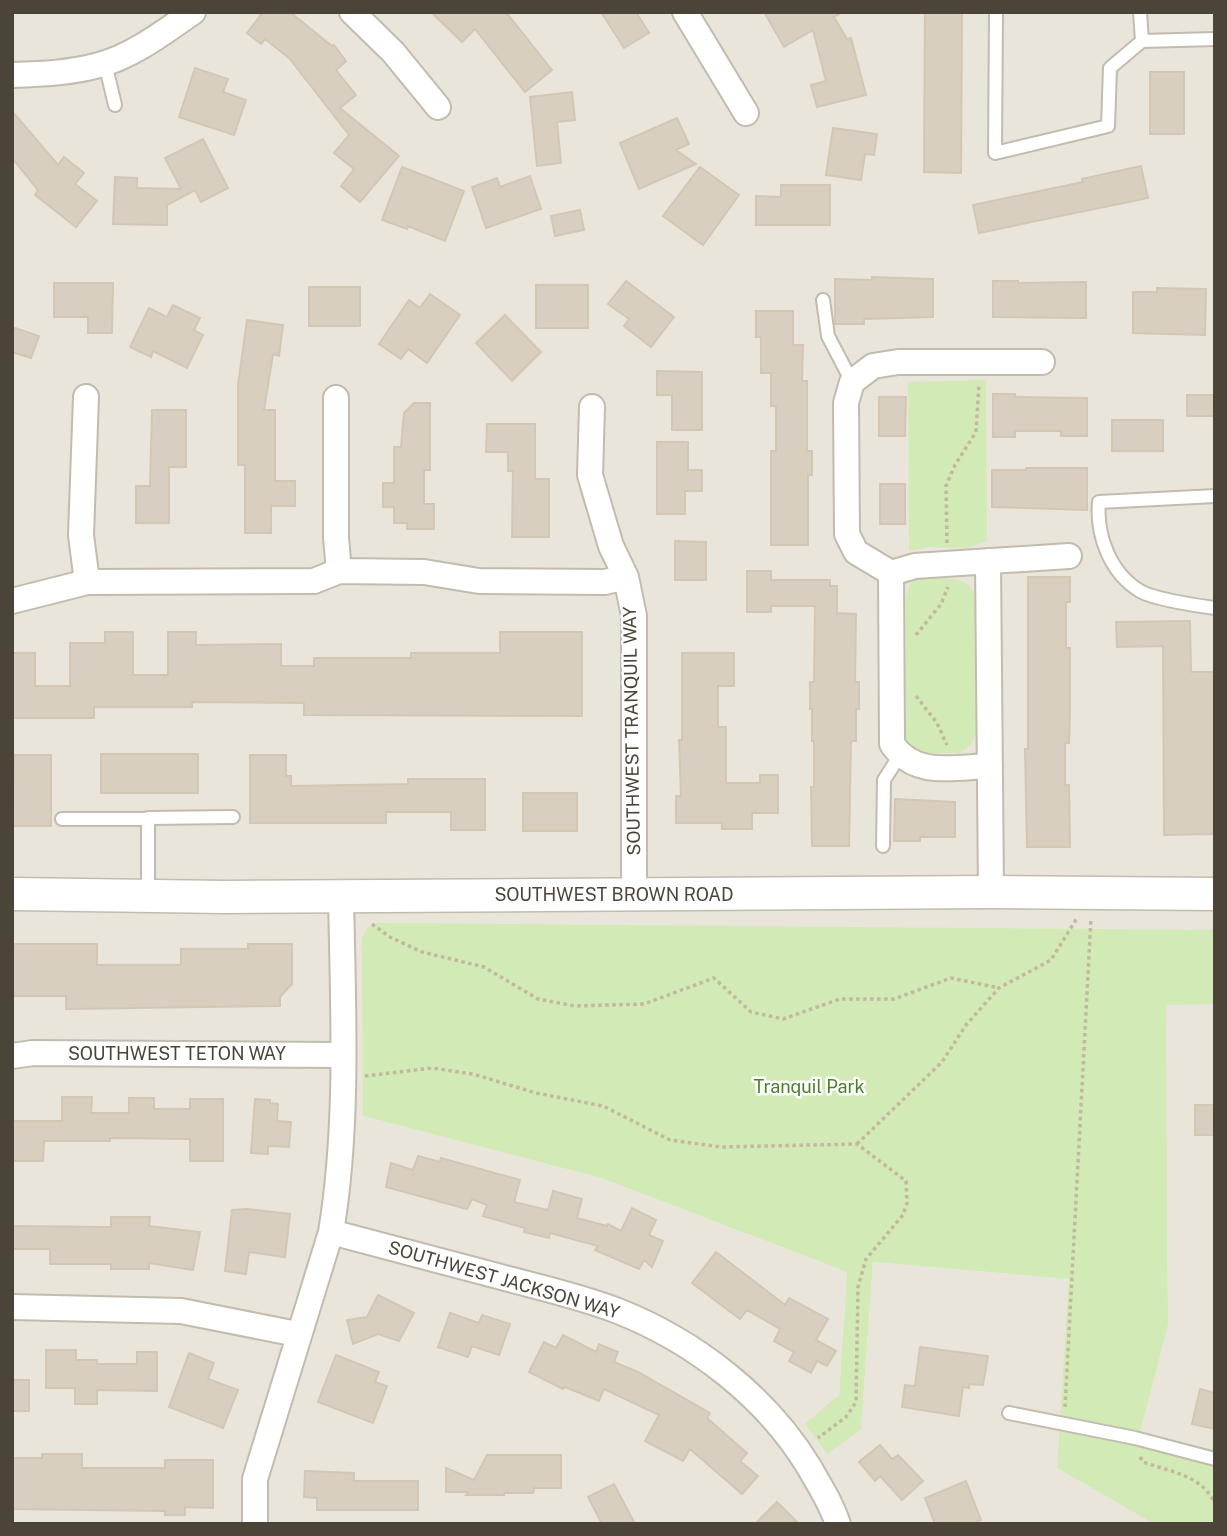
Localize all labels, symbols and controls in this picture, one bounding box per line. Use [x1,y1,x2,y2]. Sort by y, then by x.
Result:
street label: SOUTHWEST TRANQUIL WAY [619,606,644,856]
street label: SOUTHWEST BROWN ROAD [494,884,734,905]
street label: SOUTHWEST TETON WAY [68,1043,286,1064]
park label: Tranquil Park [753,1076,865,1097]
street label: SOUTHWEST JACKSON WAY [386,1236,622,1323]

